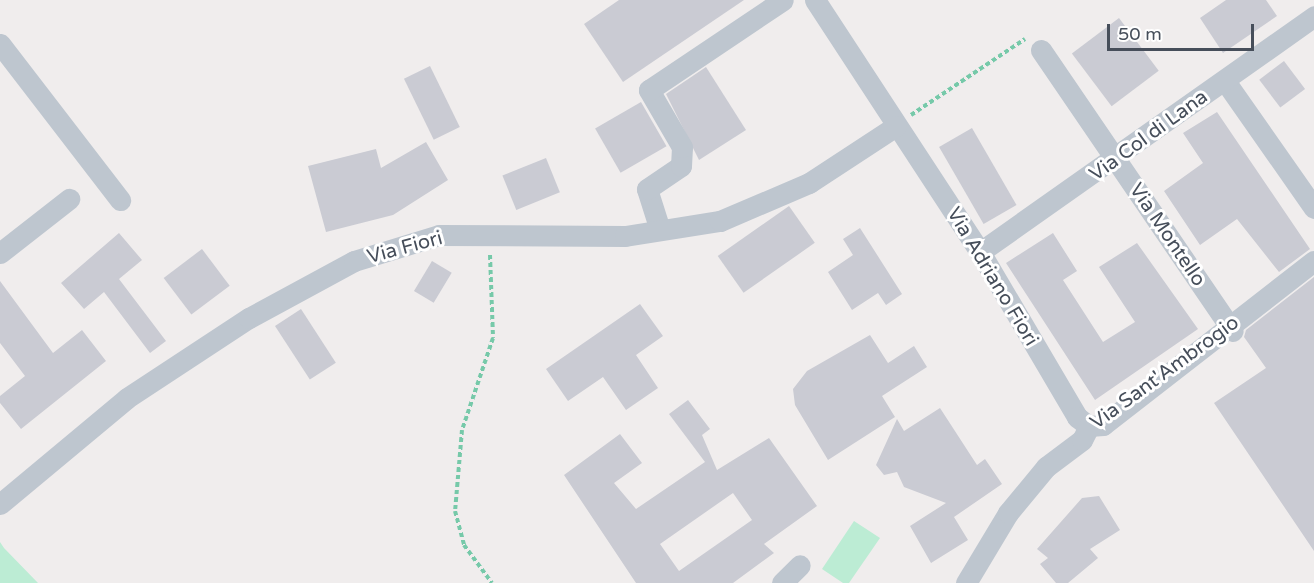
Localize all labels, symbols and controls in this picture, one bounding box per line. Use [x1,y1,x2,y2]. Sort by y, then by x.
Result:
scale bar [1110,12,1257,50]
text: 50 m [1118,23,1162,45]
street label: Via Col di Lana [1085,85,1213,187]
street label: Via Montello [1124,179,1210,291]
street label: Via Adriano Fiori [941,203,1043,351]
street label: Via Fiori [365,226,445,270]
street label: Via Sant'Ambrogio [1086,311,1244,435]

